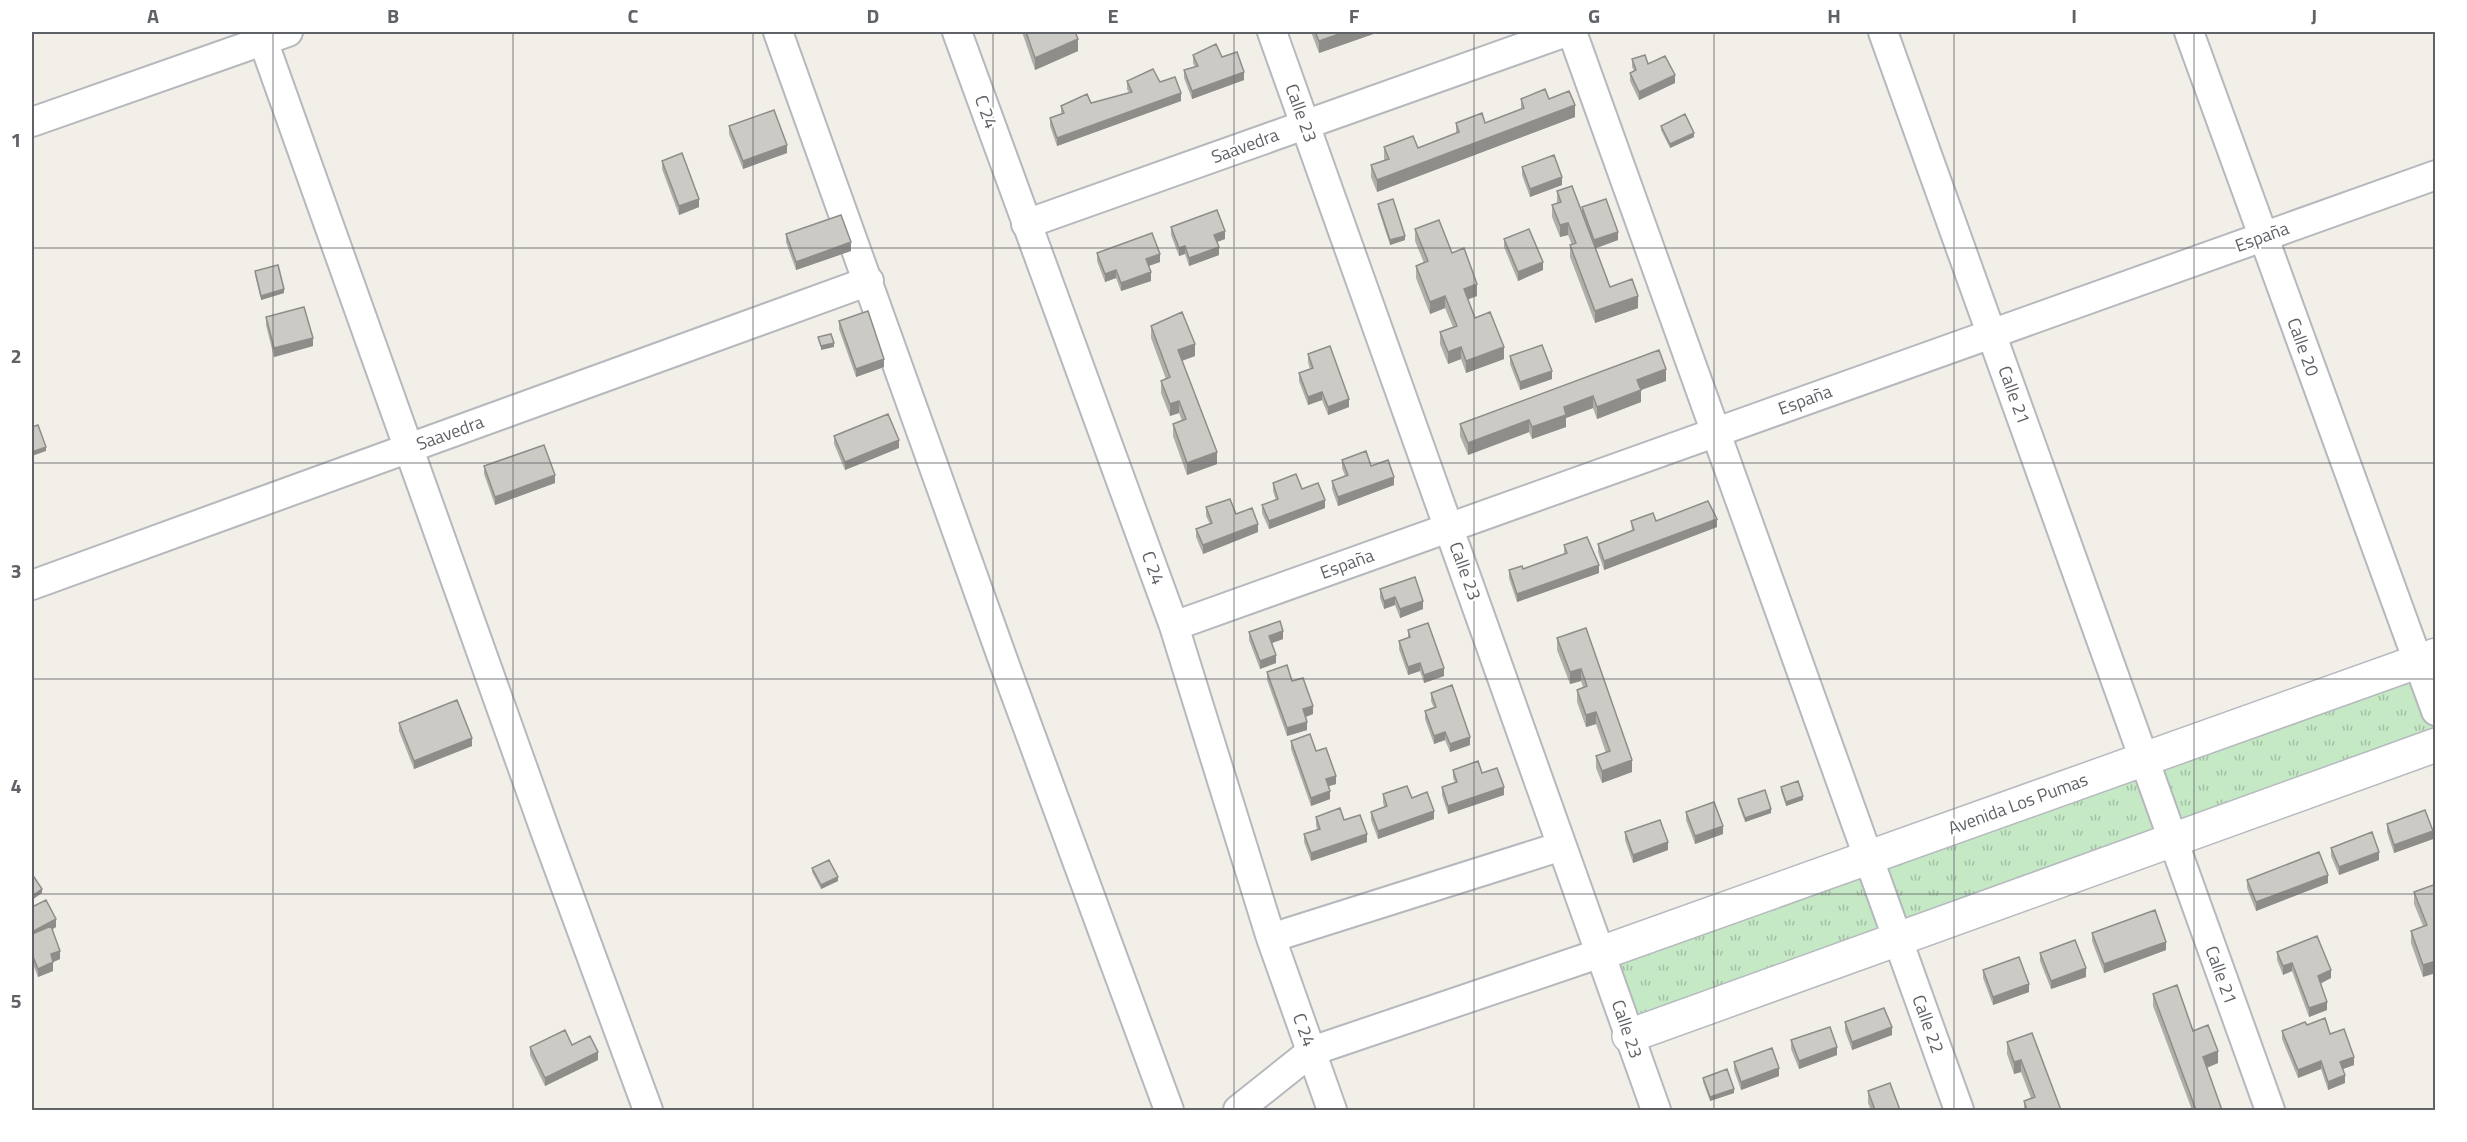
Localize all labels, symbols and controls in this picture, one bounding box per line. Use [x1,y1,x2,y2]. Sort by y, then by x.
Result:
text: A [147,0,159,31]
text: B [387,0,399,31]
text: C [628,0,639,31]
text: D [867,0,879,31]
text: E [1107,0,1119,31]
text: F [1349,0,1360,31]
text: G [1588,0,1600,31]
text: H [1827,0,1841,31]
text: I [2071,0,2077,31]
text: J [2311,0,2317,31]
street label: Calle 23 [1278,80,1324,146]
street label: C 24 [968,91,1005,132]
street label: Saavedra [1207,121,1282,170]
text: 1 [10,124,22,155]
street label: España [2231,214,2293,259]
street label: Calle 20 [2280,314,2326,380]
text: 2 [10,340,22,371]
street label: Calle 21 [1991,362,2037,428]
street label: España [1774,377,1836,422]
street label: Saavedra [412,408,487,457]
street label: Calle 23 [1442,538,1488,604]
street label: España [1316,541,1378,586]
street label: C 24 [1135,547,1172,588]
text: 3 [10,555,22,586]
street label: Avenida Los Pumas [1944,766,2092,841]
text: 4 [10,770,22,801]
street label: Calle 21 [2198,942,2244,1008]
text: 5 [10,985,22,1016]
street label: Calle 22 [1905,991,1951,1057]
street label: Calle 23 [1605,996,1650,1062]
street label: C 24 [1286,1009,1323,1050]

